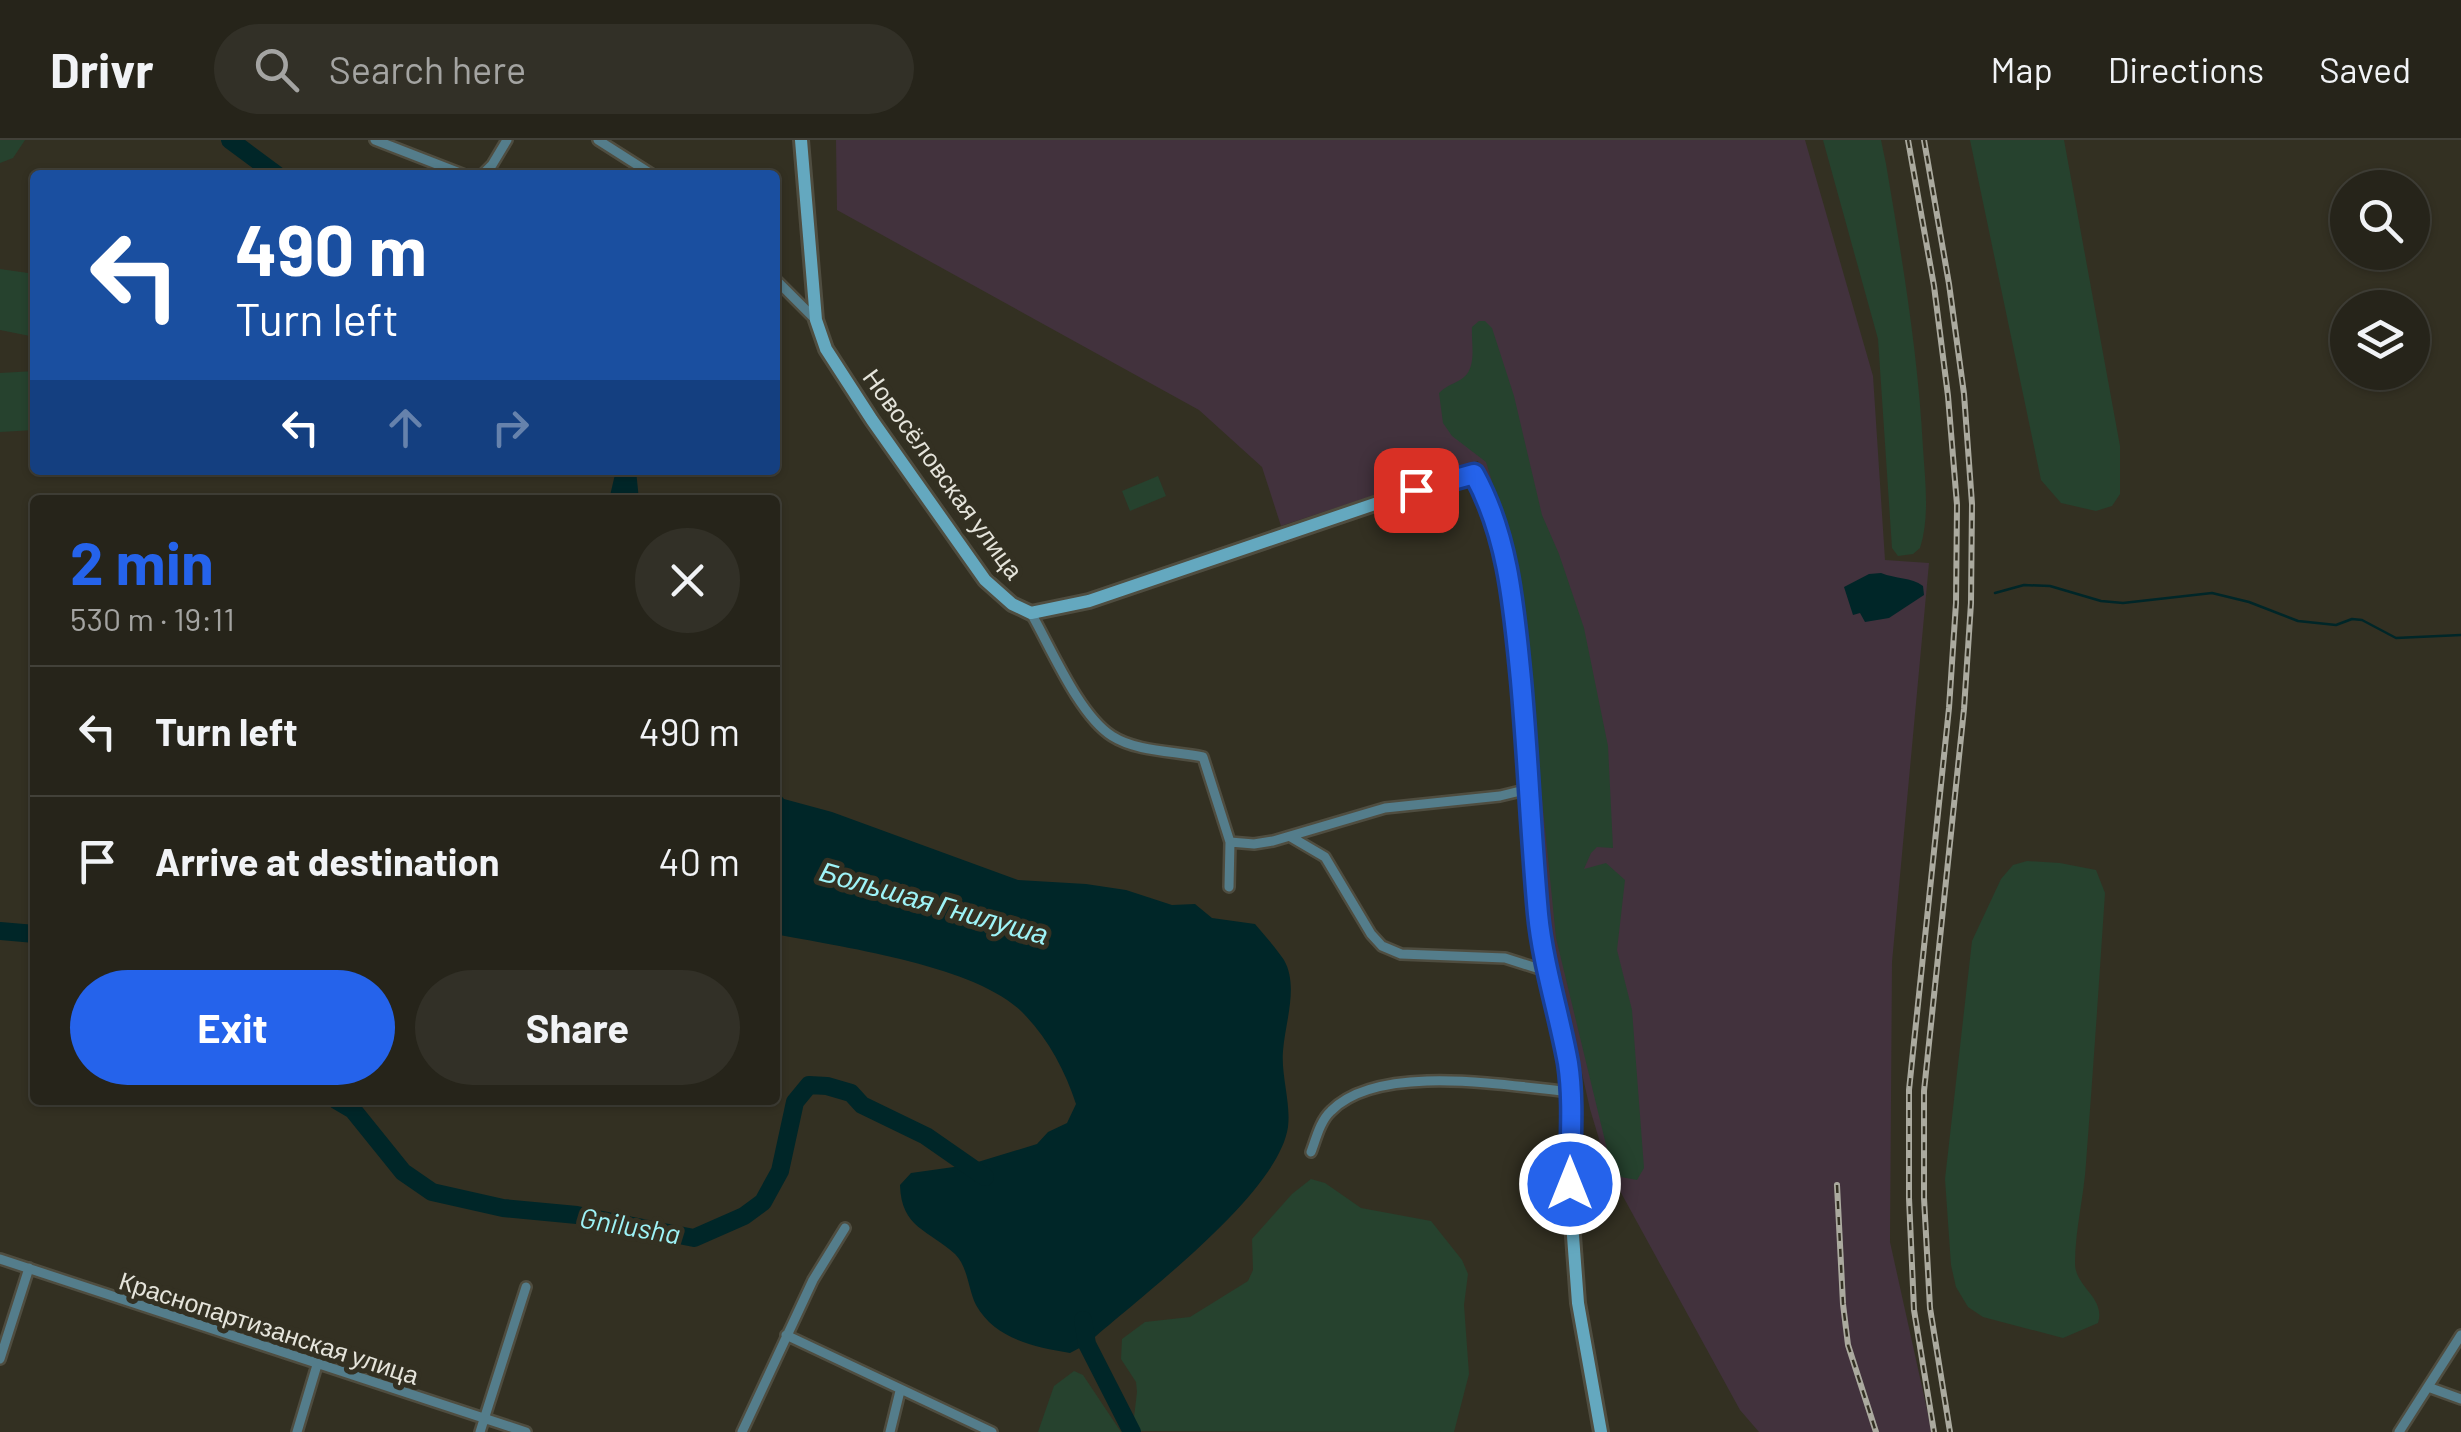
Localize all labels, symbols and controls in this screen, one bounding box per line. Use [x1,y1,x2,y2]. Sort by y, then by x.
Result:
search box [214,24,914,114]
text: Drivr [50,40,154,98]
icon: search [249,42,304,97]
text: Search here [329,46,526,92]
text: Map [1991,48,2053,90]
text: Directions [2108,48,2264,90]
text: Saved [2319,48,2411,90]
map controls [2330,170,2430,390]
button: search [2330,170,2430,270]
text: 490 m [235,206,427,290]
icon: left [70,210,200,340]
button: layers [2330,290,2430,390]
text: Turn left [235,291,399,345]
street label: Новосёловская улица [858,363,1030,584]
icon: left [273,400,328,455]
icon: ahead [378,400,433,455]
icon: right [483,400,538,455]
pin [1374,448,1459,533]
icon: arrive [1389,463,1444,518]
text: 2 min [70,525,214,597]
button: close [635,528,740,633]
text: 530 m · 19:11 [70,599,235,637]
icon: left [70,704,125,759]
text: Turn left [155,708,298,754]
text: 490 m [639,708,740,754]
icon: arrive [70,834,125,889]
text: Arrive at destination [155,838,500,884]
text: 40 m [659,838,740,884]
water label: Большая Гнилуша [816,853,1052,951]
button: Exit [70,970,395,1085]
button: Share [415,970,740,1085]
position arrow [1518,1132,1622,1236]
water label: Gnilusha [577,1199,683,1251]
street label: Краснопартизанская улица [116,1264,423,1390]

